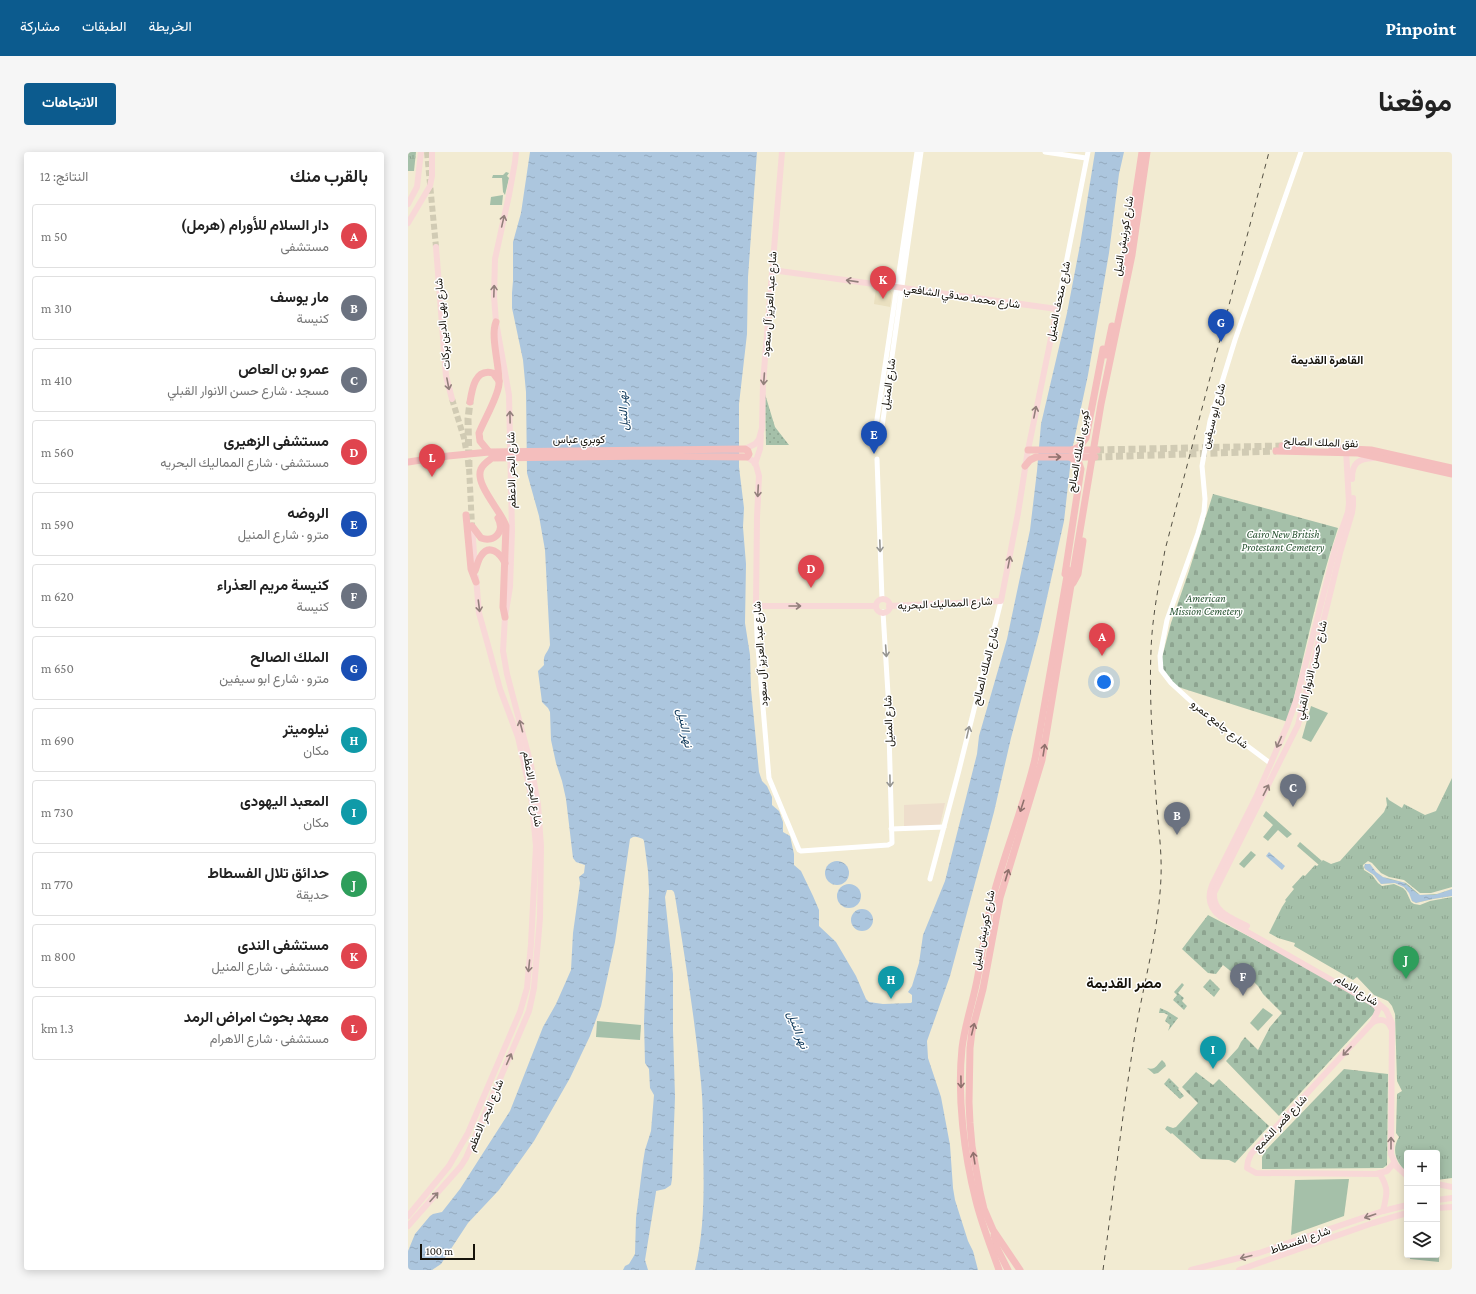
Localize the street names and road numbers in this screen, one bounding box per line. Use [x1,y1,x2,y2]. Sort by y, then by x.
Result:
street label: شارع كورنيش النيل [1111,195,1137,277]
street label: شارع عبد العزيز آل سعود [759,251,781,357]
street label: شارع متحف المنيل [1044,260,1074,342]
street label: شارع بهى الدين بركات [432,277,454,370]
street label: شارع محمد صدقي الشافعي [902,282,1021,314]
street label: شارع المنيل [878,357,900,411]
street label: شارع ابو سيفين [1198,382,1230,451]
street label: كوبرى الملك الصالح [1065,409,1093,493]
street label: شارع البحر الاعظم [504,431,520,508]
street label: كوبري عباس [553,433,605,449]
street label: نفق الملك الصالح [1283,435,1359,451]
street label: شارع المماليك البحريه [897,595,993,613]
street label: شارع عبد العزيز آل سعود [750,600,772,707]
street label: شارع حسن الانوار القبلي [1293,619,1333,722]
street label: شارع الملك الصالح [969,625,1003,707]
street label: شارع المنيل [881,695,897,747]
street label: شارع جامع عمرو [1188,697,1251,752]
street label: شارع البحر الاعظم [519,750,545,828]
street label: شارع كورنيش النيل [969,889,999,971]
street label: شارع الامام [1332,972,1381,1010]
street label: شارع البحر الاعظم [465,1077,507,1153]
street label: شارع قصر الشمع [1251,1092,1311,1155]
street label: شارع الفسطاط [1268,1224,1333,1258]

